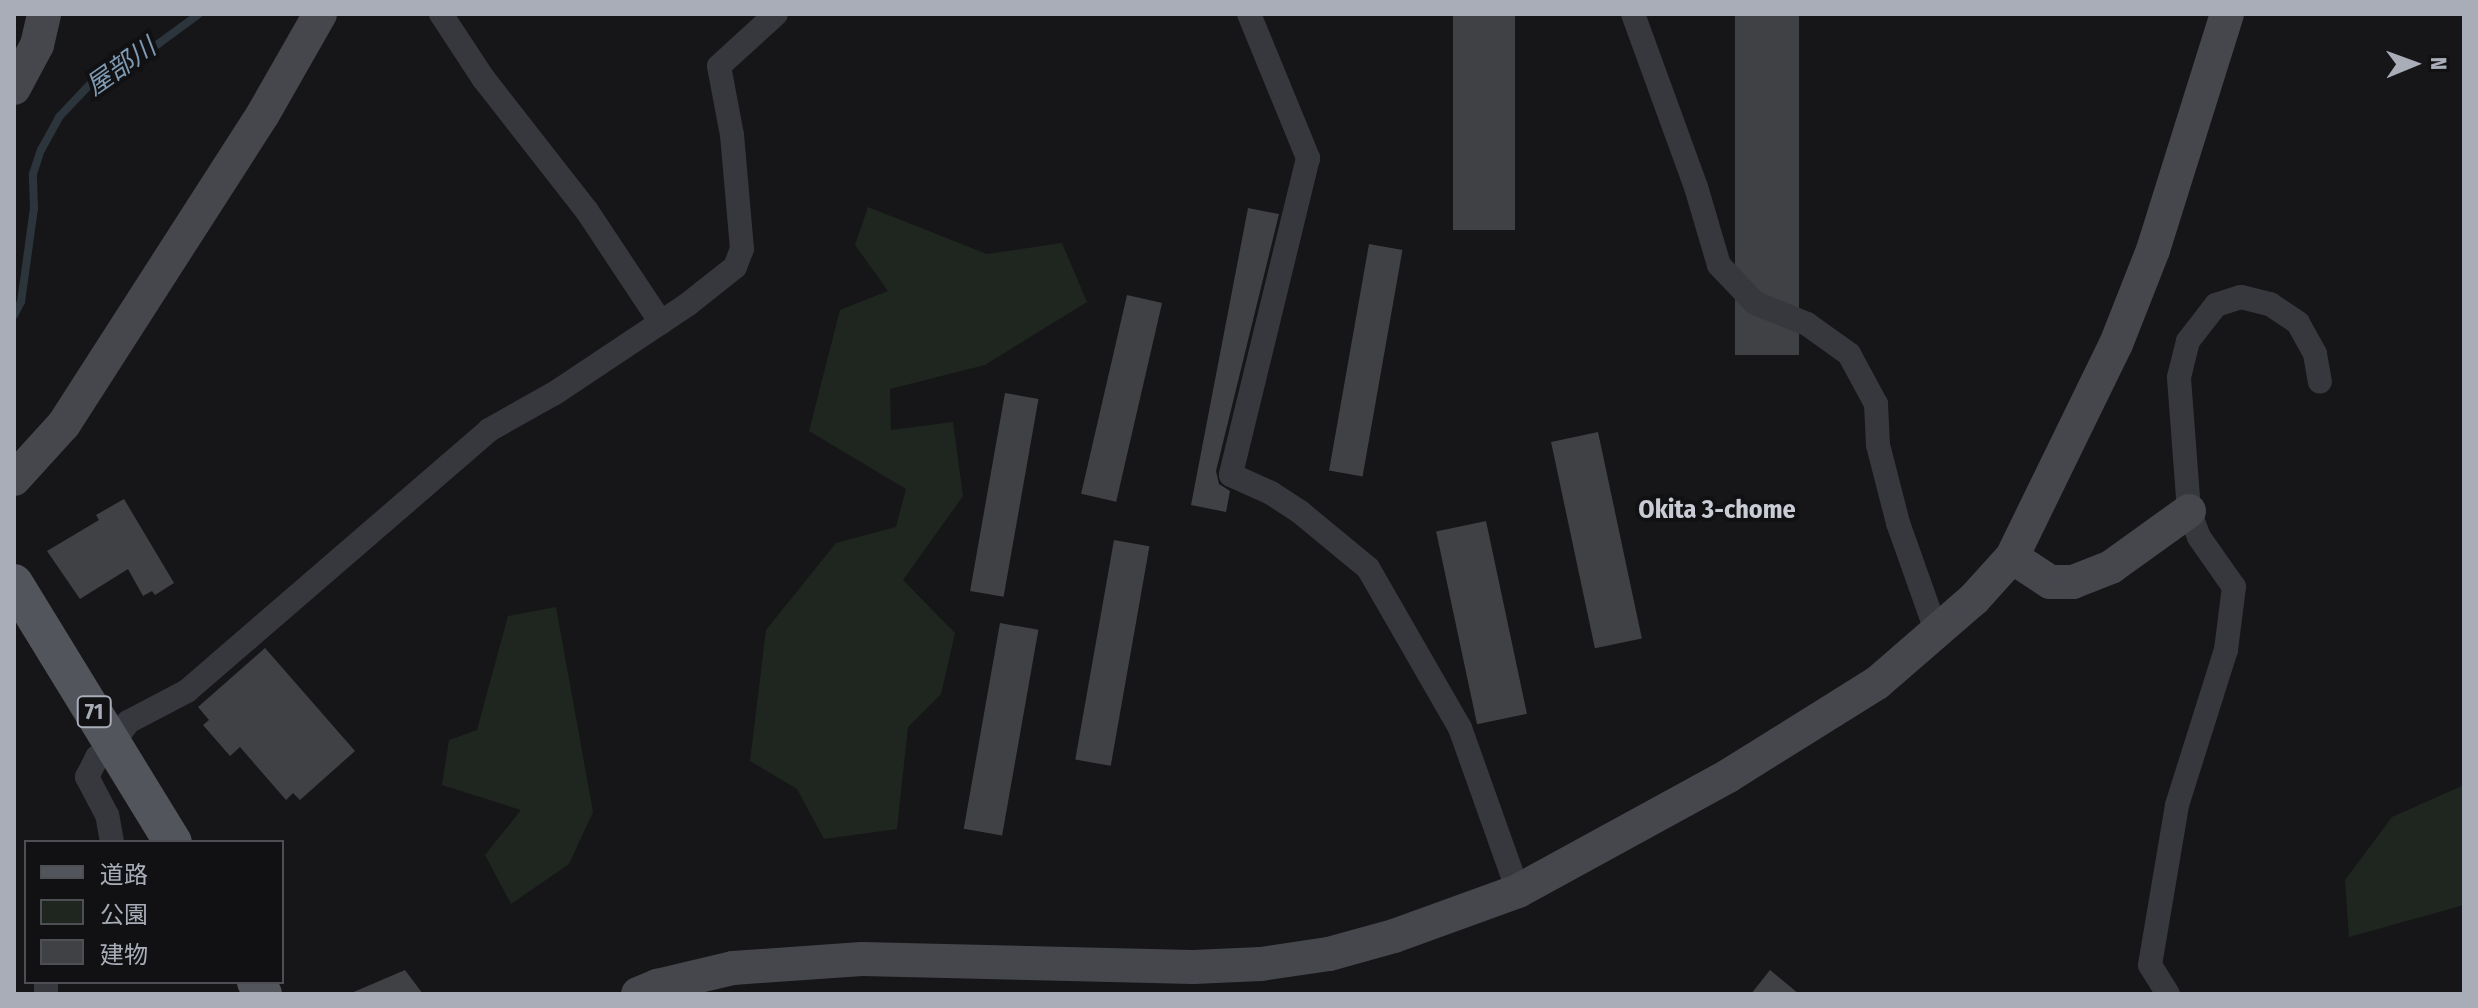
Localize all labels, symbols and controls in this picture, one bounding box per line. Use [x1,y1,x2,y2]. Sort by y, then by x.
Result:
north arrow [2374,24,2454,104]
water label: 屋部川 [80,32,162,102]
text: N [2425,57,2452,70]
district label: Okita 3-chome [1638,494,1796,526]
road number: 71 [76,694,112,730]
legend [24,840,284,984]
text: 道路 [100,861,148,889]
text: 公園 [100,901,148,929]
text: 建物 [100,941,148,969]

